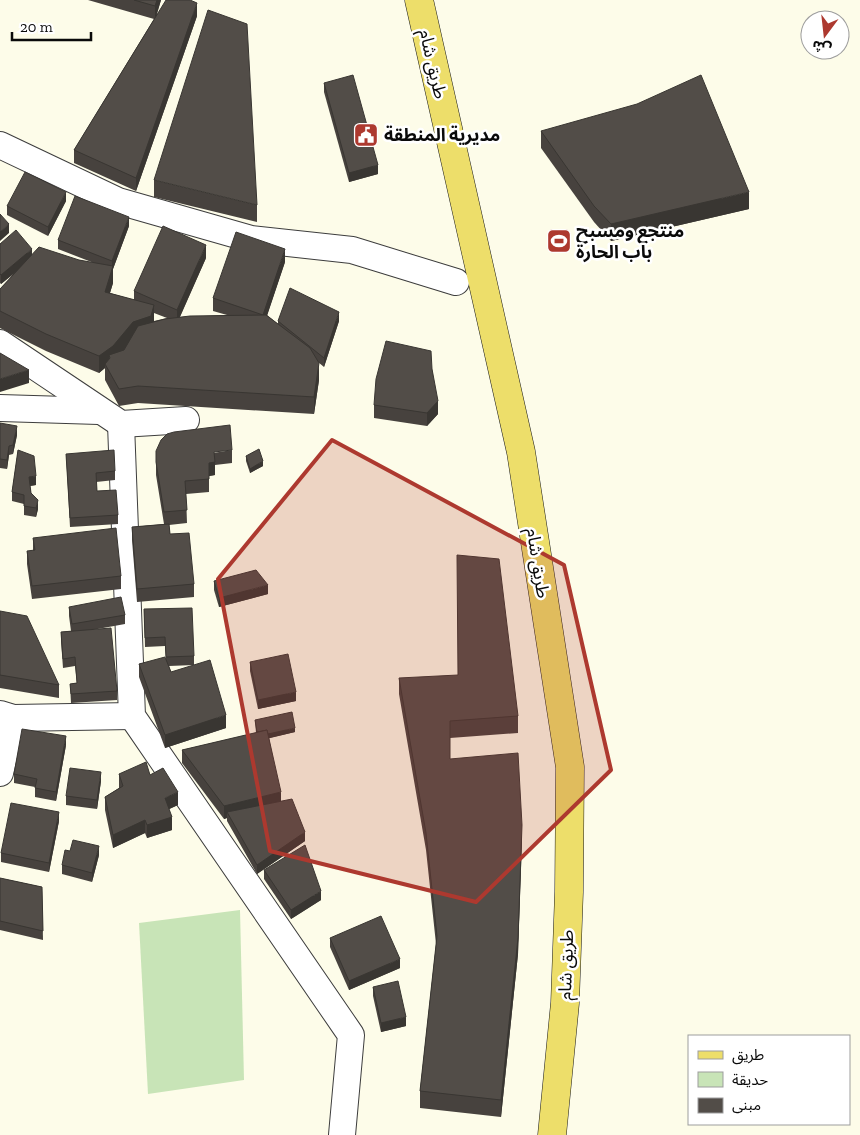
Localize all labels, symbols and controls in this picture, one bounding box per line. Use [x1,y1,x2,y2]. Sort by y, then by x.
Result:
scale bar [12,10,91,42]
north arrow [800,10,850,60]
text: 20 m [20,18,53,36]
street label: طريق شام [411,27,452,102]
text: ش [810,36,833,58]
public building icon: مديرية المنطقة [353,122,379,148]
place label: مديرية المنطقة [384,124,500,146]
place label: منتجع ومسبح باب الحارة [576,220,684,263]
sports icon: منتجع ومسبح باب الحارة [546,228,572,254]
street label: طريق شام [519,526,554,600]
street label: طريق شام [554,929,581,1001]
legend [688,1035,850,1125]
text: طريق [732,1046,764,1065]
text: حديقة [732,1071,768,1089]
text: مبنى [732,1096,761,1114]

